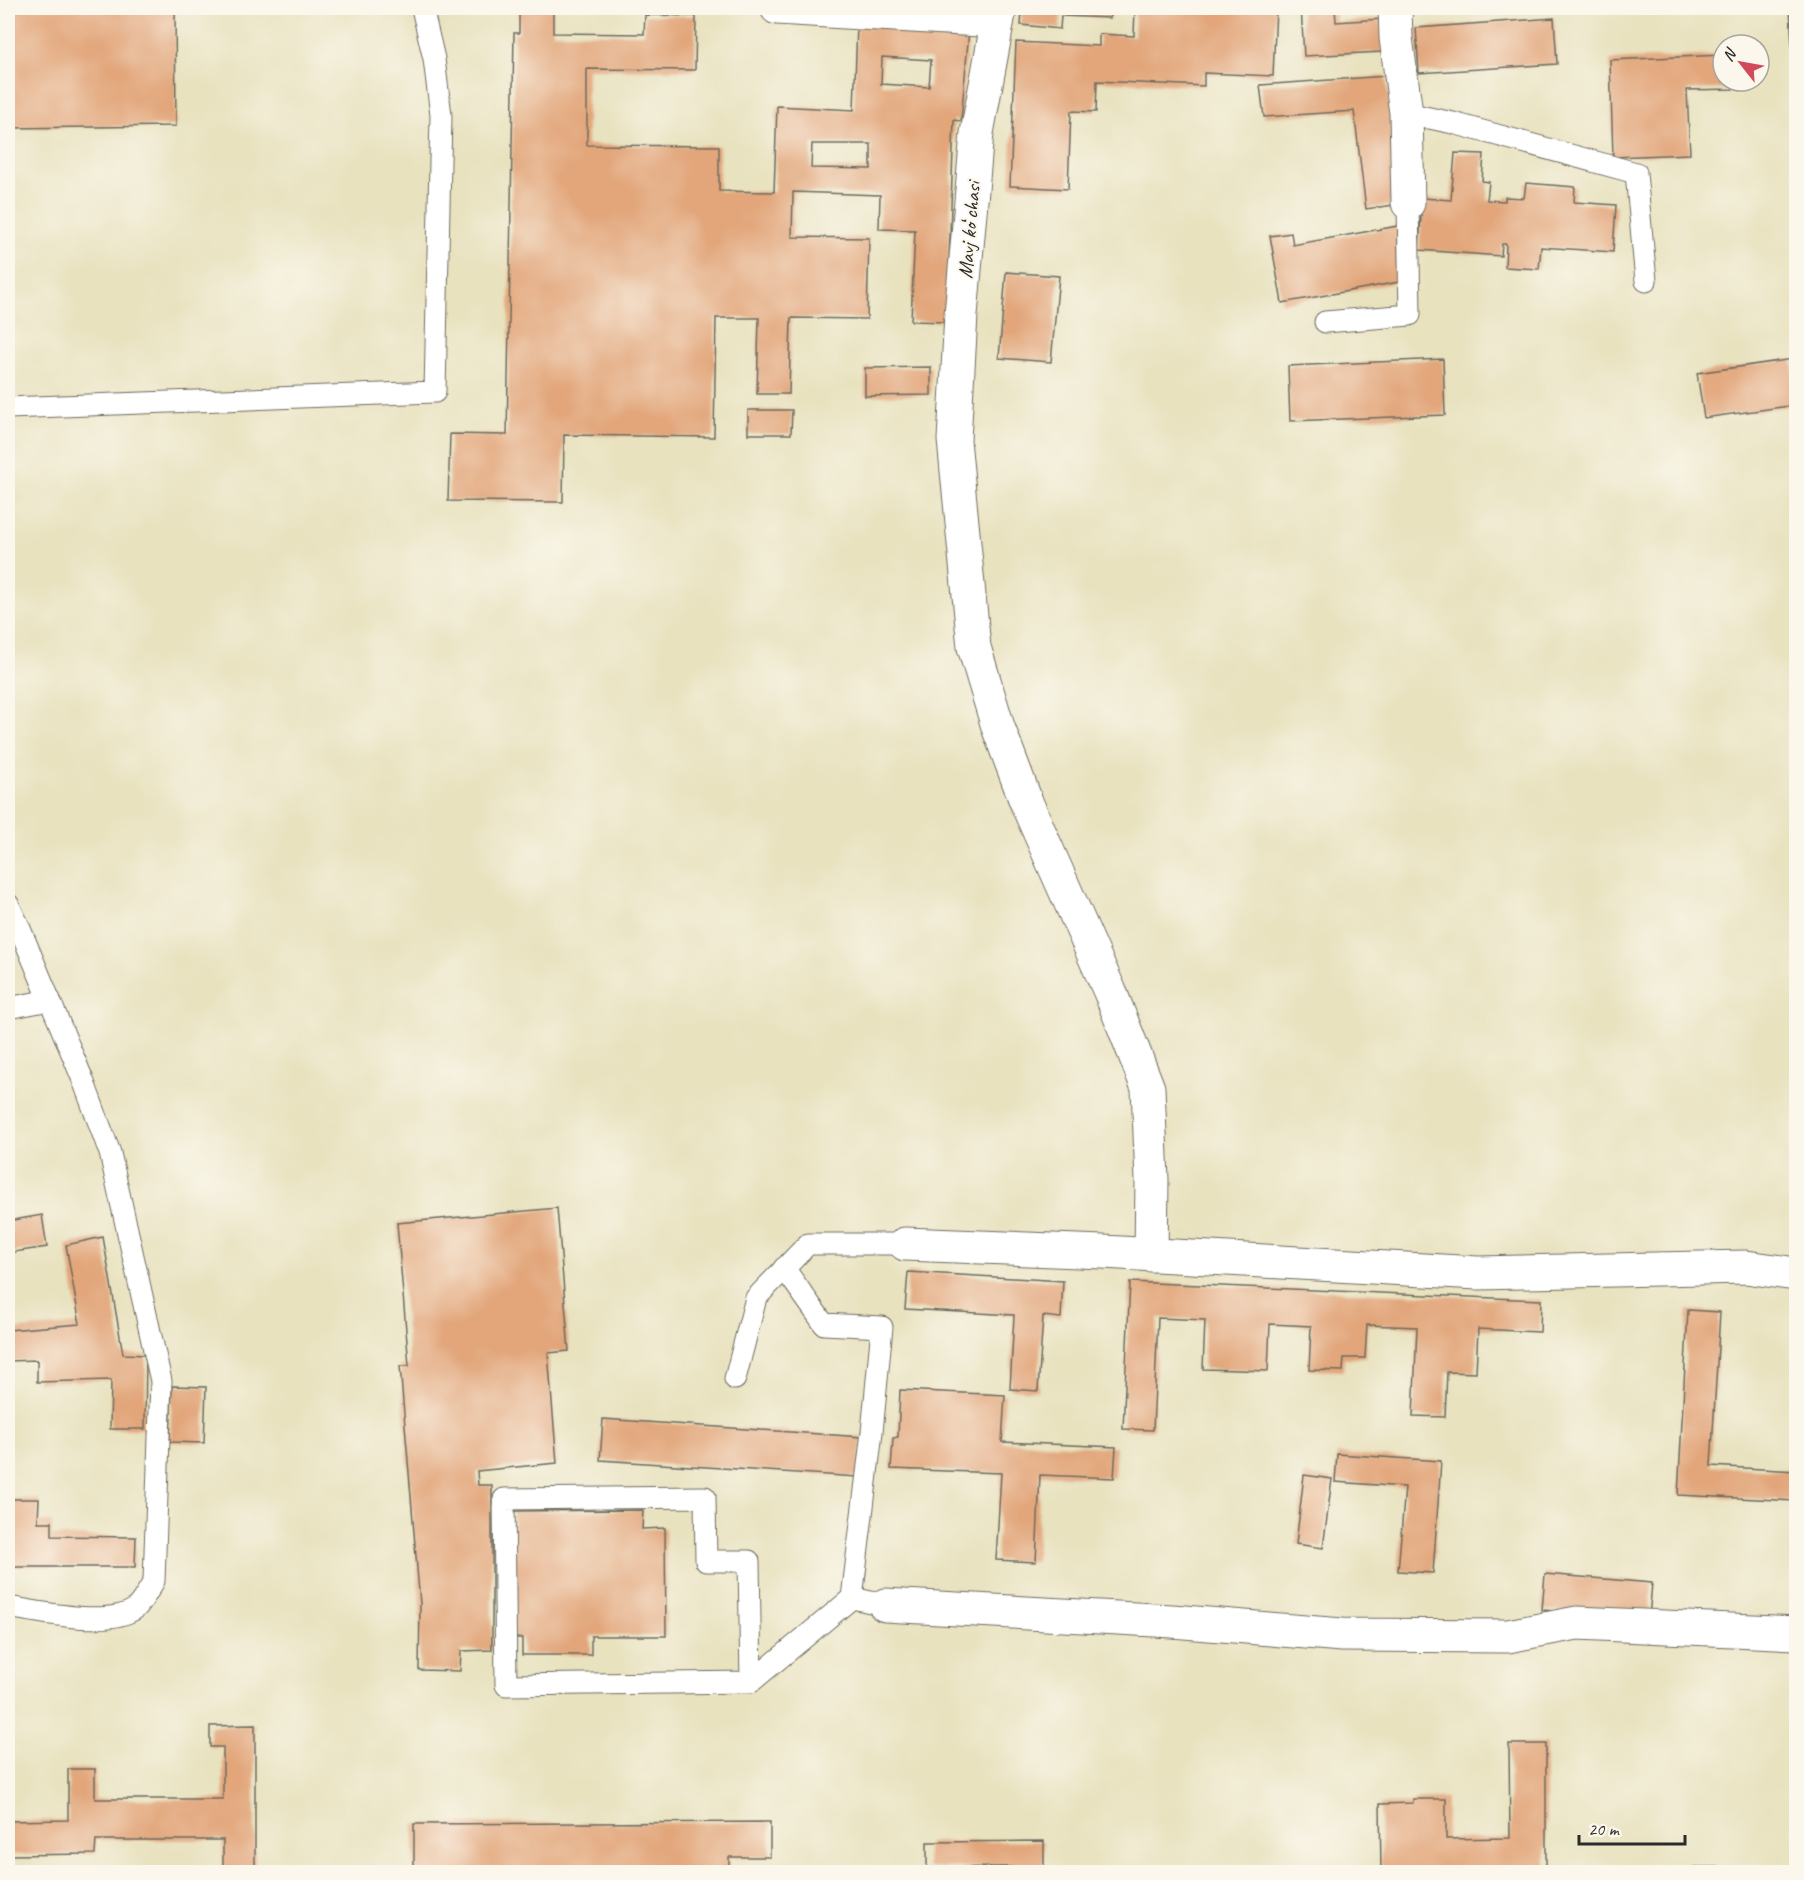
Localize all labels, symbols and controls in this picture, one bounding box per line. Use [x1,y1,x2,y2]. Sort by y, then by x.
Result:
north arrow [1711,33,1771,93]
text: N [1718,44,1742,65]
street label: Mavj koʻchasi [952,177,986,280]
scale bar [1579,1808,1686,1846]
text: 20 m [1588,1818,1621,1840]

